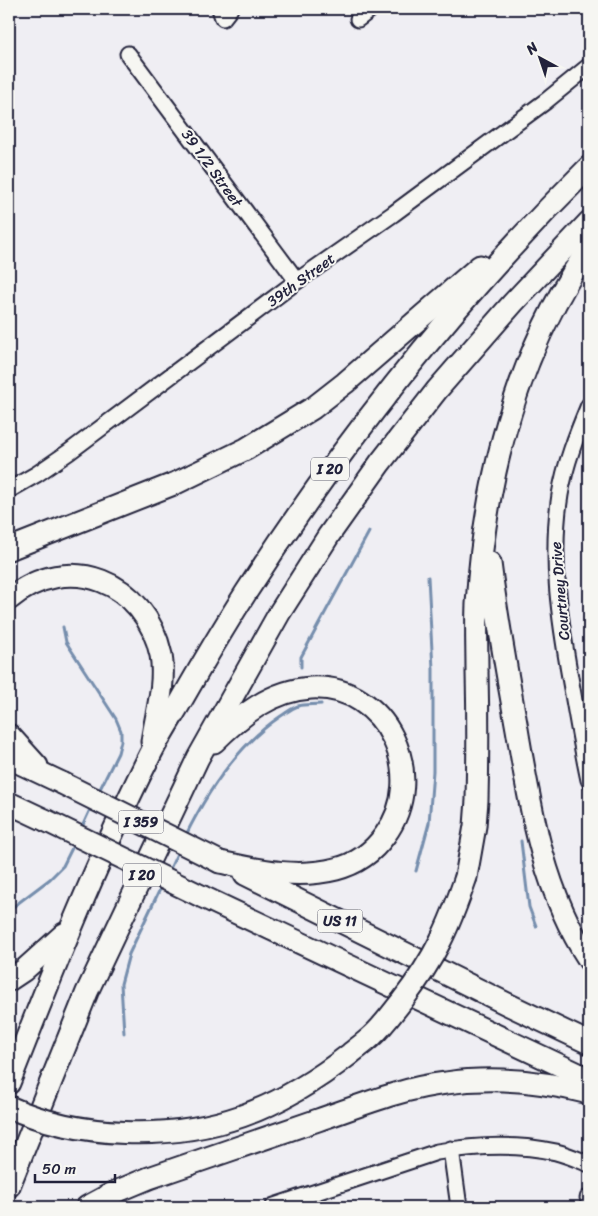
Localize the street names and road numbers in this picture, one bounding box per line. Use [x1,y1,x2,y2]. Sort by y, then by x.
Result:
street label: 39 1/2 Street [175,123,250,213]
street label: 39th Street [261,246,341,314]
road number: I 20 [311,458,349,480]
street label: Courtney Drive [543,540,577,641]
road number: I 359 [118,810,164,834]
road number: I 20 [123,864,161,886]
road number: US 11 [318,909,362,932]

